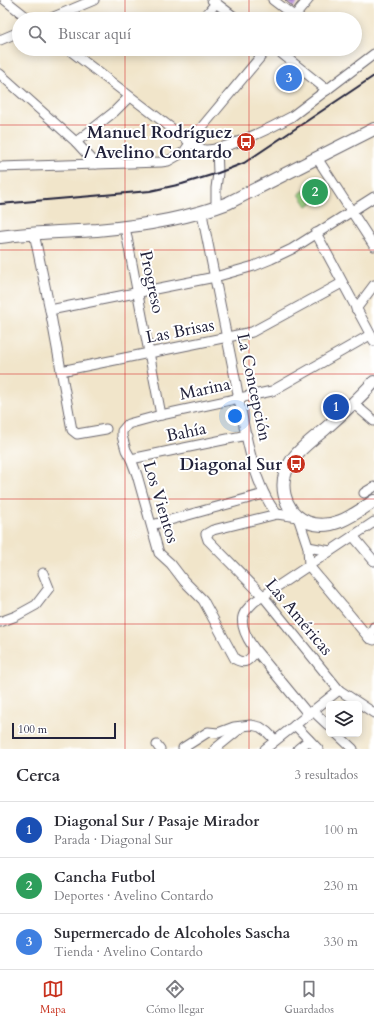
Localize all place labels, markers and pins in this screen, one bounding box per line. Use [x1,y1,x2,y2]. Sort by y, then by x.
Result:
pin: 3 [276,63,302,93]
place label: Manuel Rodríguez / Avelino Contardo [84,121,233,164]
bus stop icon: Manuel Rodríguez / Avelino Contardo [235,131,257,153]
pin: 2 [302,177,328,207]
pin: 1 [323,392,349,422]
place label: Diagonal Sur [180,453,282,476]
bus stop icon: Diagonal Sur [285,453,307,475]

